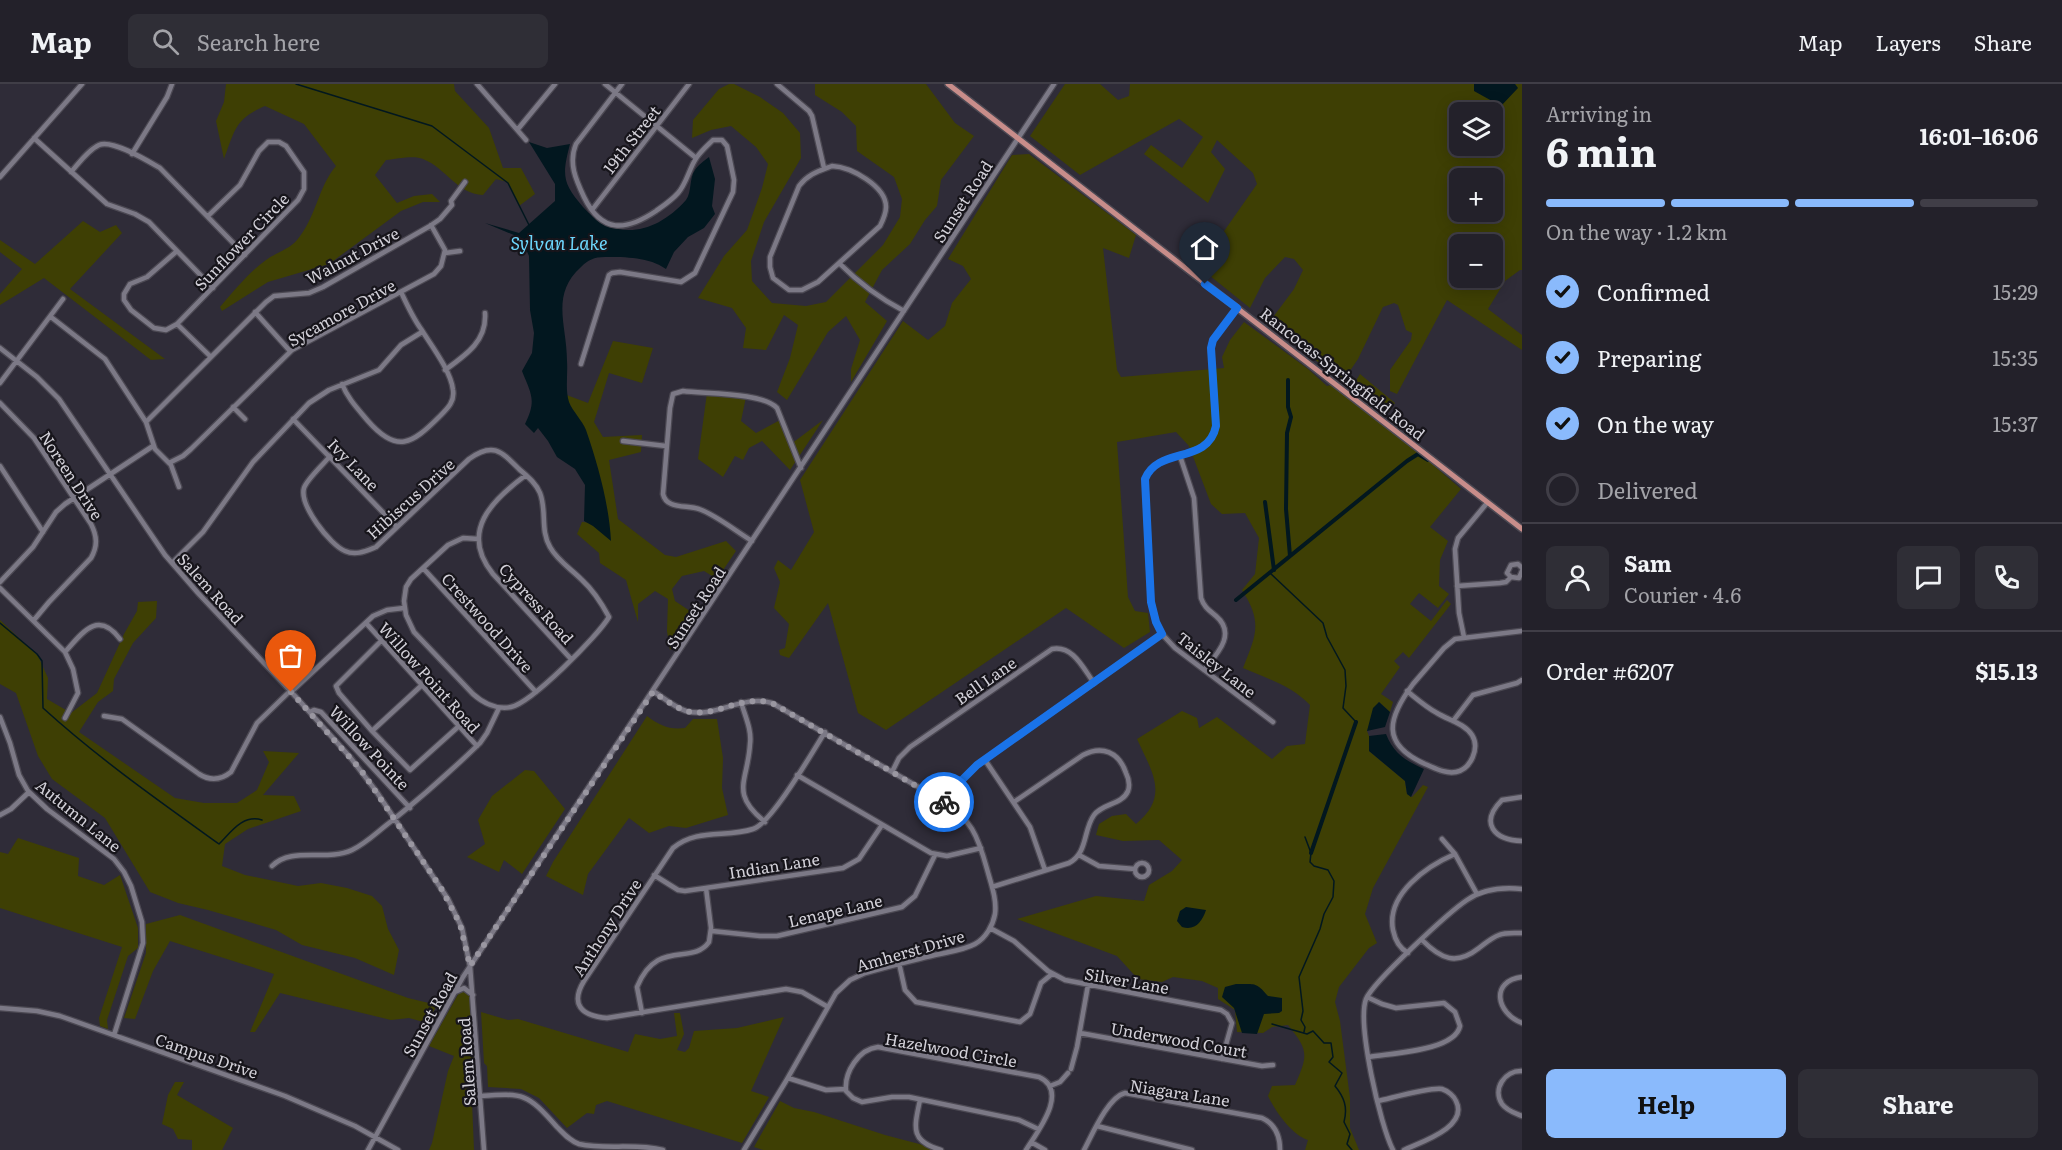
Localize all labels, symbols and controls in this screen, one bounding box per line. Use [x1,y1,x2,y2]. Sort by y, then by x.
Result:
search box [128,14,548,68]
text: Map [30,20,92,62]
icon: search [149,25,182,58]
text: Search here [197,25,320,58]
text: Map [1798,26,1843,57]
text: Layers [1876,26,1941,57]
text: Share [1974,26,2032,57]
text: Arriving in [1546,98,1652,128]
street label: 19th Street [597,99,666,178]
map controls [1449,102,1503,288]
button: layers [1449,102,1503,156]
text: 16:01–16:06 [1920,119,2038,152]
text: 6 min [1546,121,1657,179]
street label: Sunset Road [926,155,998,247]
button: + [1449,168,1503,222]
street label: Sunflower Circle [188,187,294,295]
text: On the way · 1.2 km [1546,216,1727,246]
street label: Walnut Drive [301,220,403,290]
pin [1179,222,1230,284]
water label: Sylvan Lake [510,229,608,256]
icon: home [1188,231,1221,264]
button: − [1449,234,1503,288]
street label: Sycamore Drive [283,272,399,352]
icon: check [1546,275,1579,308]
text: Confirmed [1597,275,1710,308]
text: 15:29 [1993,276,2038,306]
street label: Rancocas-Springfield Road [1255,301,1431,445]
icon: check [1546,341,1579,374]
text: Preparing [1597,341,1701,374]
text: 15:35 [1992,342,2038,372]
icon: check [1546,407,1579,440]
text: On the way [1597,407,1714,440]
text: 15:37 [1993,408,2038,438]
street label: Noreen Drive [34,426,110,524]
street label: Ivy Lane [323,432,385,496]
street label: Hibiscus Drive [361,452,459,544]
text: Delivered [1597,473,1698,506]
button: person [1546,546,1609,609]
text: Sam [1624,546,1672,579]
button: chat [1897,546,1960,609]
button: phone [1975,546,2038,609]
street label: Salem Road [172,547,250,629]
street label: Cypress Road [494,557,580,649]
street label: Sunset Road [659,561,731,653]
street label: Crestwood Drive [437,567,539,677]
text: Courier · 4.6 [1624,579,1741,609]
street label: Willow Point Road [374,616,487,738]
street label: Taisley Lane [1172,625,1262,703]
pin [265,630,316,692]
icon: bag [274,639,307,672]
street label: Bell Lane [949,650,1021,710]
text: Order #6207 [1546,654,1674,687]
text: $15.13 [1975,654,2038,687]
street label: Willow Pointe [324,699,416,795]
courier [914,772,974,832]
street label: Autumn Lane [31,773,127,857]
icon: bike [928,786,961,819]
street label: Indian Lane [727,846,821,884]
street label: Anthony Drive [565,874,647,980]
street label: Lenape Lane [785,887,885,933]
street label: Amherst Drive [853,923,967,977]
street label: Silver Lane [1083,961,1171,999]
street label: Sunset Road [396,967,462,1061]
street label: Underwood Court [1109,1015,1250,1063]
street label: Salem Road [451,1017,481,1107]
street label: Campus Drive [152,1026,262,1084]
street label: Hazelwood Circle [883,1026,1019,1072]
button: Help [1546,1069,1786,1138]
button: Share [1798,1069,2038,1138]
street label: Niagara Lane [1128,1072,1232,1112]

